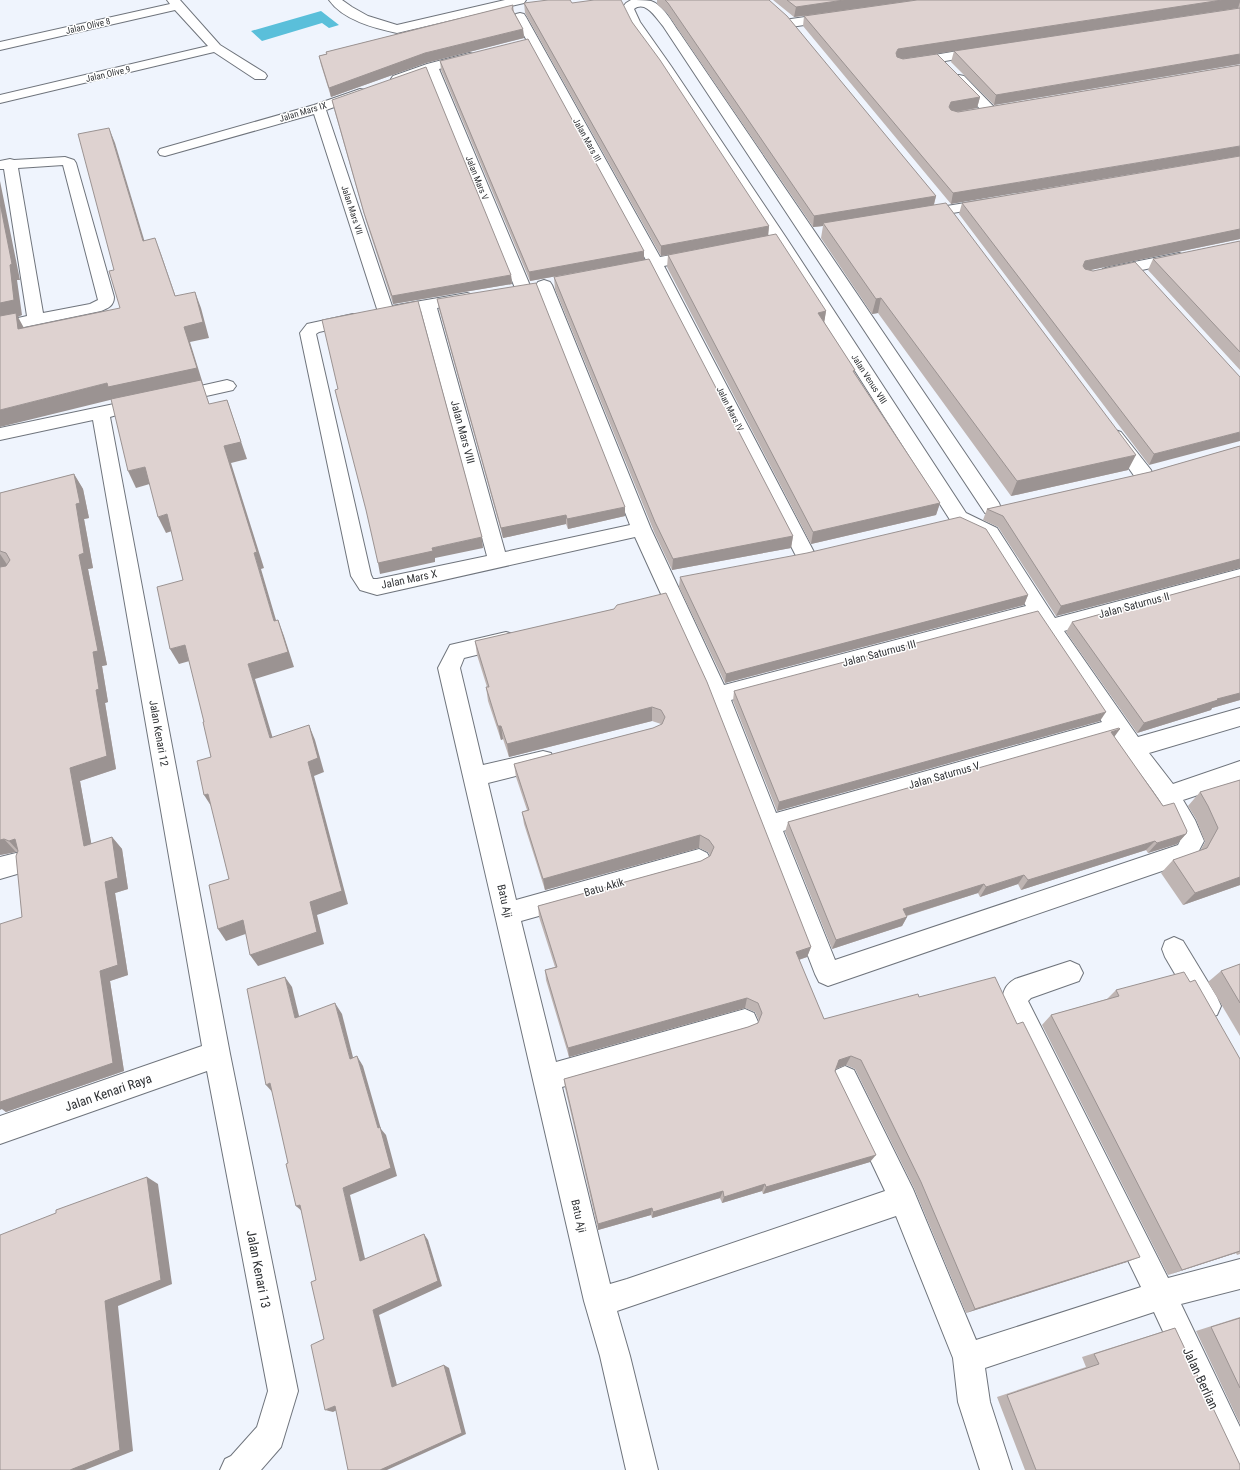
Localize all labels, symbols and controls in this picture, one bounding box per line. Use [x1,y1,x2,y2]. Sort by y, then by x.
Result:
street label: Jalan Olive 8 [65,16,111,36]
street label: Jalan Olive 9 [85,64,131,84]
street label: Jalan Mars IX [278,100,328,124]
street label: Jalan Mars III [571,116,603,164]
street label: Jalan Mars V [464,155,490,201]
street label: Jalan Mars VII [339,184,365,236]
street label: Jalan Venus VIII [849,352,889,406]
street label: Jalan Mars IV [714,385,746,433]
street label: Jalan Mars VIII [448,399,477,465]
street label: Jalan Mars X [380,567,438,592]
street label: Jalan Saturnus II [1097,590,1171,621]
street label: Jalan Saturnus III [841,637,917,670]
street label: Jalan Kenari 12 [146,699,171,767]
street label: Jalan Saturnus V [907,759,981,792]
street label: Batu Akik [583,876,626,899]
street label: Batu Aji [494,883,515,919]
street label: Jalan Kenari Raya [63,1071,154,1114]
street label: Batu Aji [568,1198,589,1234]
street label: Jalan Kenari 13 [244,1229,273,1309]
street label: Jalan Berlian [1180,1345,1221,1412]

